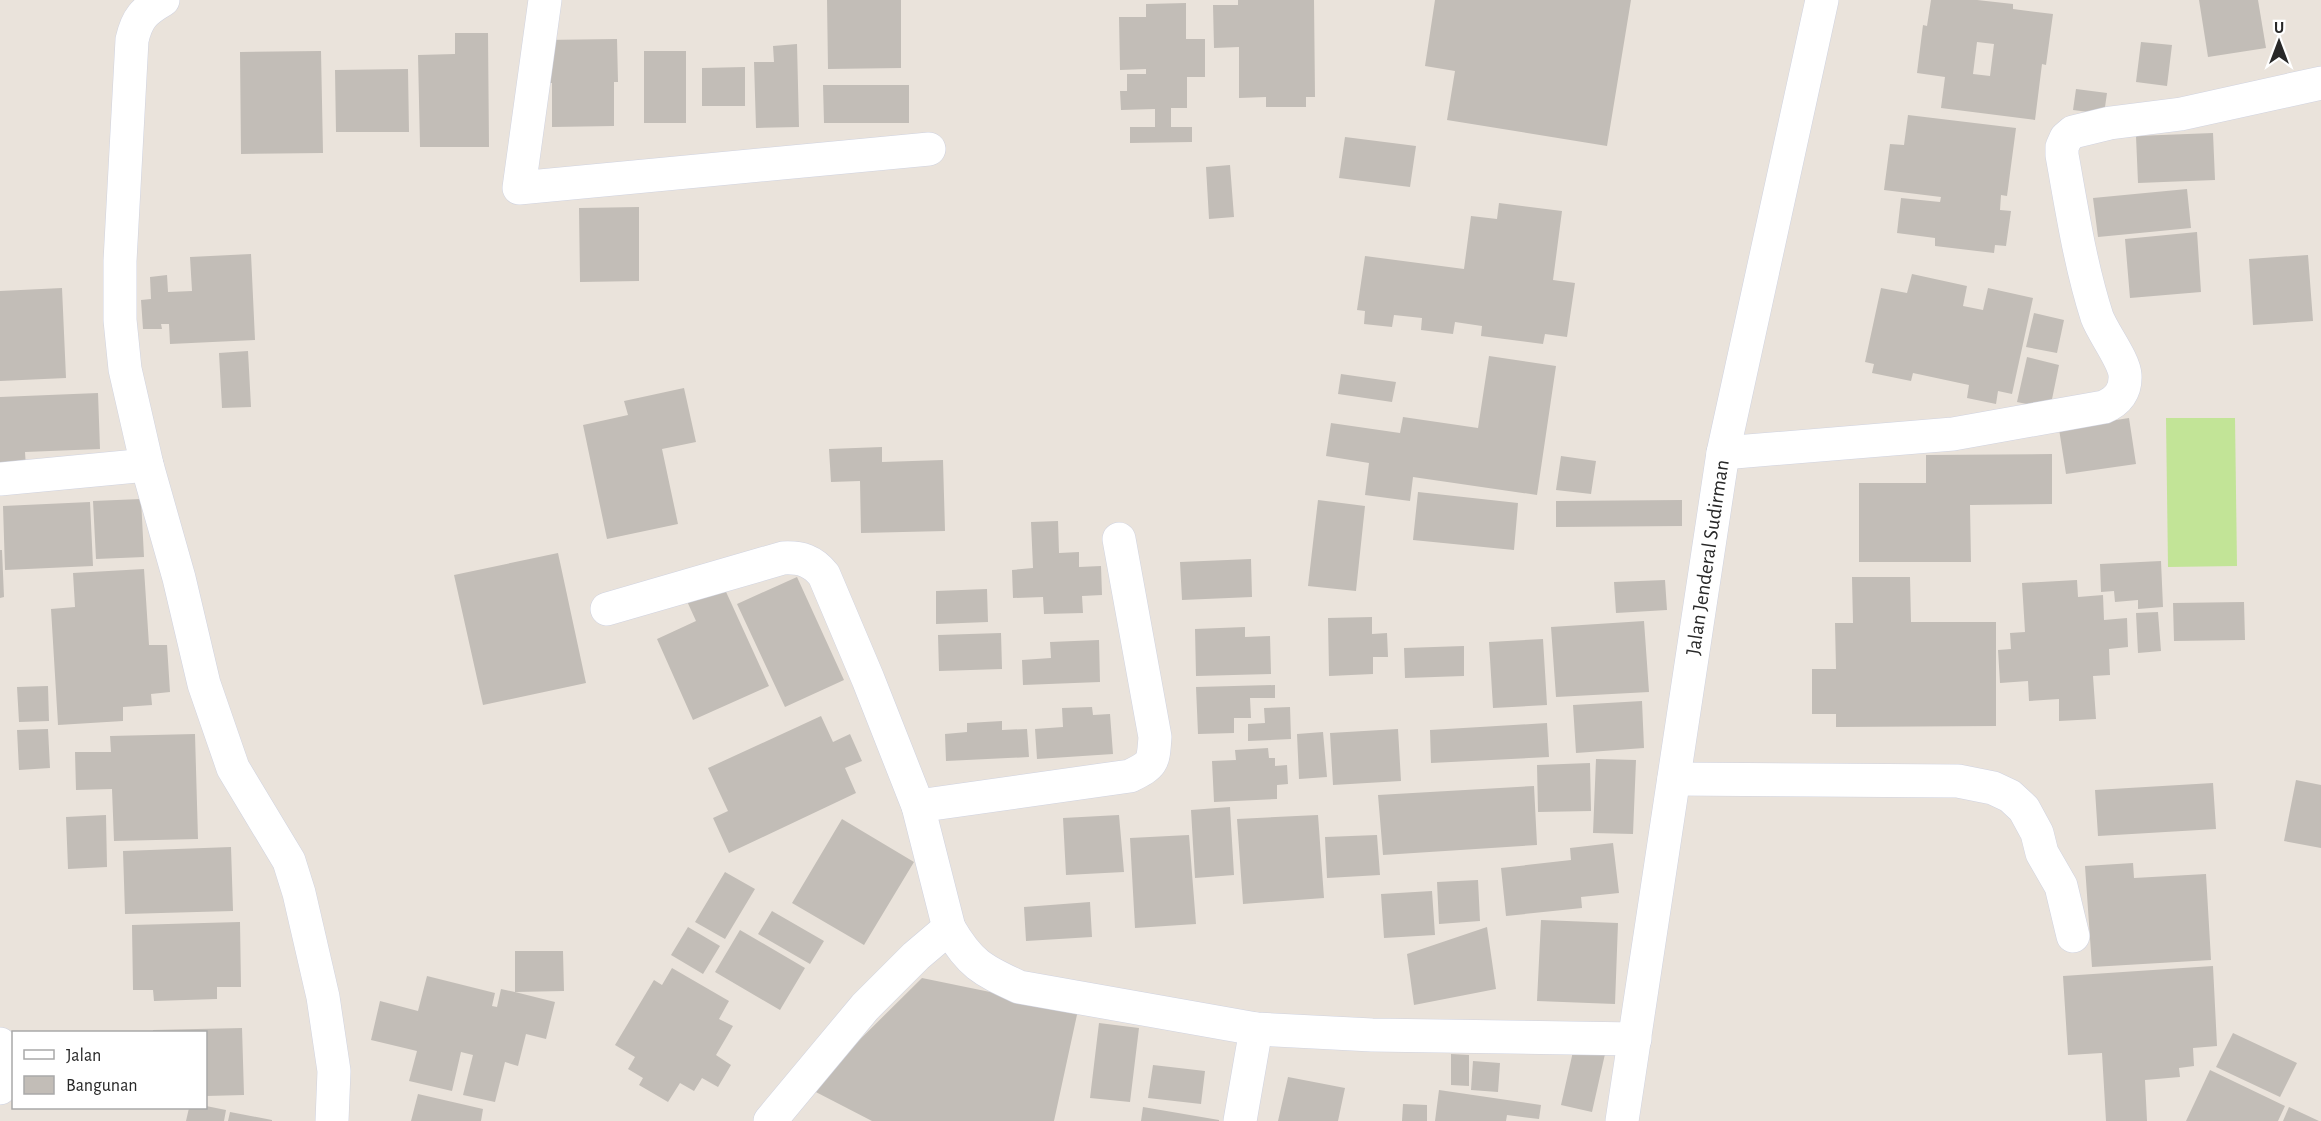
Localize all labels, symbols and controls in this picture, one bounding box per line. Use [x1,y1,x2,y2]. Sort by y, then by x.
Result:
north arrow [2249,12,2309,72]
text: U [2274,20,2284,36]
street label: Jalan Jenderal Sudirman [1683,458,1733,657]
legend [12,1031,207,1109]
text: Jalan [66,1047,101,1065]
text: Bangunan [66,1077,138,1095]

